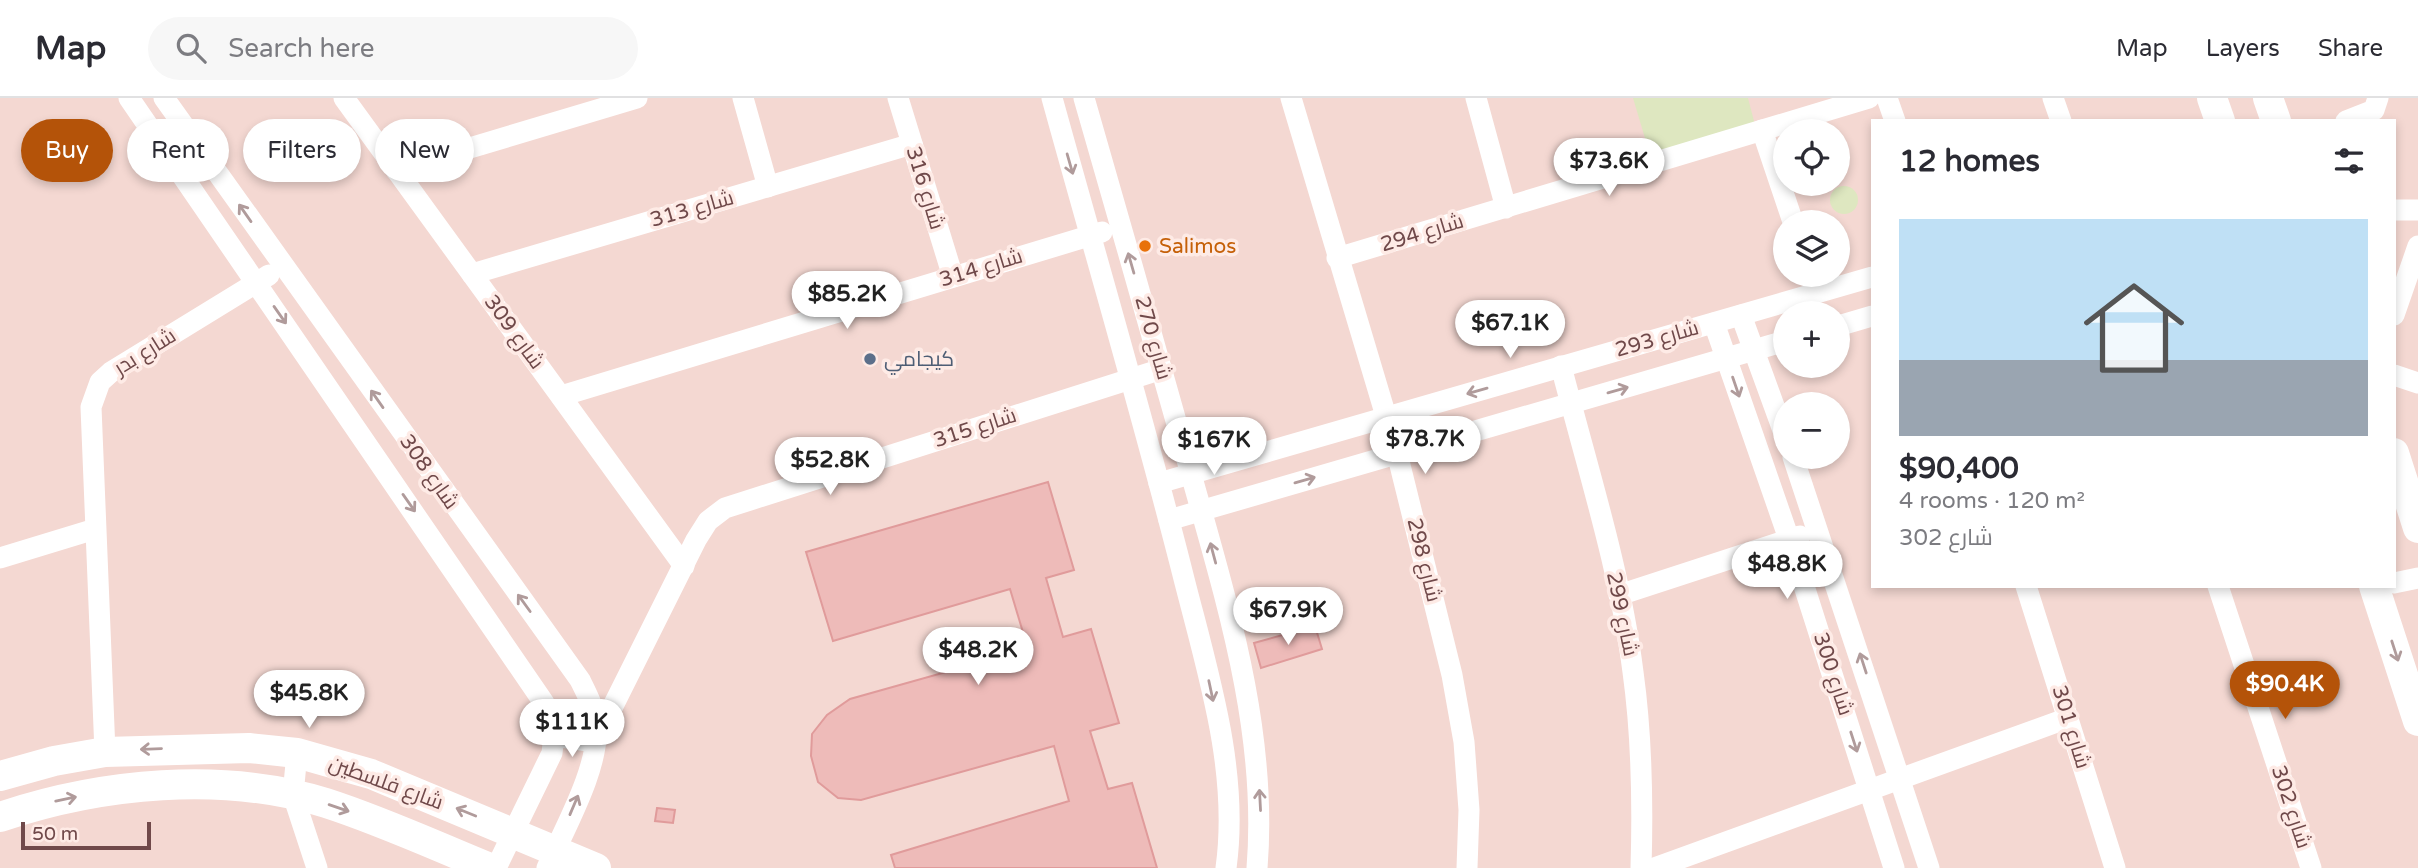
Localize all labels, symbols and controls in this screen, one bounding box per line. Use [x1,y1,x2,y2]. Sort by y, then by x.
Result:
search box [148,17,638,80]
text: Map [35,29,106,68]
icon: search [172,29,210,67]
text: Search here [228,33,374,64]
text: Map [2116,34,2168,63]
text: Layers [2206,34,2280,63]
text: Share [2318,34,2383,63]
chip: Buy [21,119,113,182]
chip: Rent [127,119,229,182]
chip: Filters [243,119,361,182]
chip: New [375,119,474,182]
map controls [1773,119,1850,469]
button: locate [1773,119,1850,196]
pin: $73.6K [1552,139,1666,198]
icon: filters [2330,142,2368,180]
street label: شارع 316 [900,143,949,233]
text: 12 homes [1899,143,2040,180]
text: $73.6K [1570,147,1648,175]
one-way arrow [1064,152,1077,175]
street label: شارع 313 [647,185,737,234]
one-way arrow [238,204,252,223]
street label: شارع 294 [1377,209,1467,258]
button: layers [1773,210,1850,287]
place label: Salimos [1159,234,1236,259]
marker: Salimos [1137,238,1153,254]
street label: شارع 314 [936,244,1026,293]
one-way arrow [1124,252,1137,274]
icon: home [2071,265,2197,391]
pin: $85.2K [790,272,904,331]
text: $85.2K [808,280,886,308]
street label: شارع 309 [478,290,549,375]
street label: شارع 270 [1128,293,1177,383]
pin: $67.1K [1453,300,1567,360]
button: + [1773,301,1850,378]
one-way arrow [273,305,287,325]
text: $67.1K [1471,309,1549,337]
street label: شارع 293 [1612,315,1702,364]
street label: شارع بدر [108,323,181,382]
place label: كيجامي [884,347,954,375]
marker: كيجامي [862,351,878,367]
one-way arrow [1731,376,1743,398]
one-way arrow [1606,382,1628,395]
one-way arrow [1467,385,1489,398]
one-way arrow [370,390,384,409]
button: − [1773,392,1850,469]
street label: شارع 315 [930,403,1020,454]
pin: $78.7K [1368,416,1482,476]
pin: $167K [1165,418,1263,477]
text: $78.7K [1386,425,1464,453]
text: $167K [1178,426,1250,454]
street label: شارع 308 [393,430,464,515]
pin: $52.8K [773,438,887,497]
text: $52.8K [791,446,869,474]
text: $90,400 [1899,450,2019,487]
one-way arrow [1294,473,1316,486]
text: 4 rooms · 120 m² [1899,487,2085,515]
one-way arrow [402,493,416,512]
street label: شارع 298 [1401,515,1446,605]
text: شارع 302 [1899,524,1993,552]
one-way arrow [1205,542,1218,564]
pin: $48.8K [1730,542,1844,601]
text: $48.8K [1748,550,1826,578]
street label: شارع 299 [1600,569,1643,659]
pin: $67.9K [1231,588,1345,647]
one-way arrow [516,594,531,613]
text: $67.9K [1249,596,1327,624]
pin: $48.2K [921,628,1035,687]
street label: شارع 300 [1807,629,1858,719]
text: $48.2K [939,636,1017,664]
one-way arrow [2390,640,2402,662]
one-way arrow [1855,653,1868,675]
pin: $90.4K [2228,662,2342,721]
pin: $45.8K [252,670,366,730]
text: $90.4K [2246,670,2324,698]
text: $45.8K [270,679,348,707]
one-way arrow [1204,679,1218,702]
street label: شارع 301 [2046,682,2095,772]
pin: $111K [523,700,621,759]
text: $111K [536,708,608,736]
one-way arrow [1849,731,1862,753]
one-way arrow [140,742,163,755]
street label: شارع فلسطين [325,751,447,816]
street label: شارع 302 [2265,762,2316,852]
one-way arrow [1253,789,1266,812]
one-way arrow [54,792,77,806]
one-way arrow [568,795,581,816]
one-way arrow [328,802,350,815]
one-way arrow [456,805,477,818]
scale bar [21,819,150,851]
text: 50 m [32,823,78,845]

